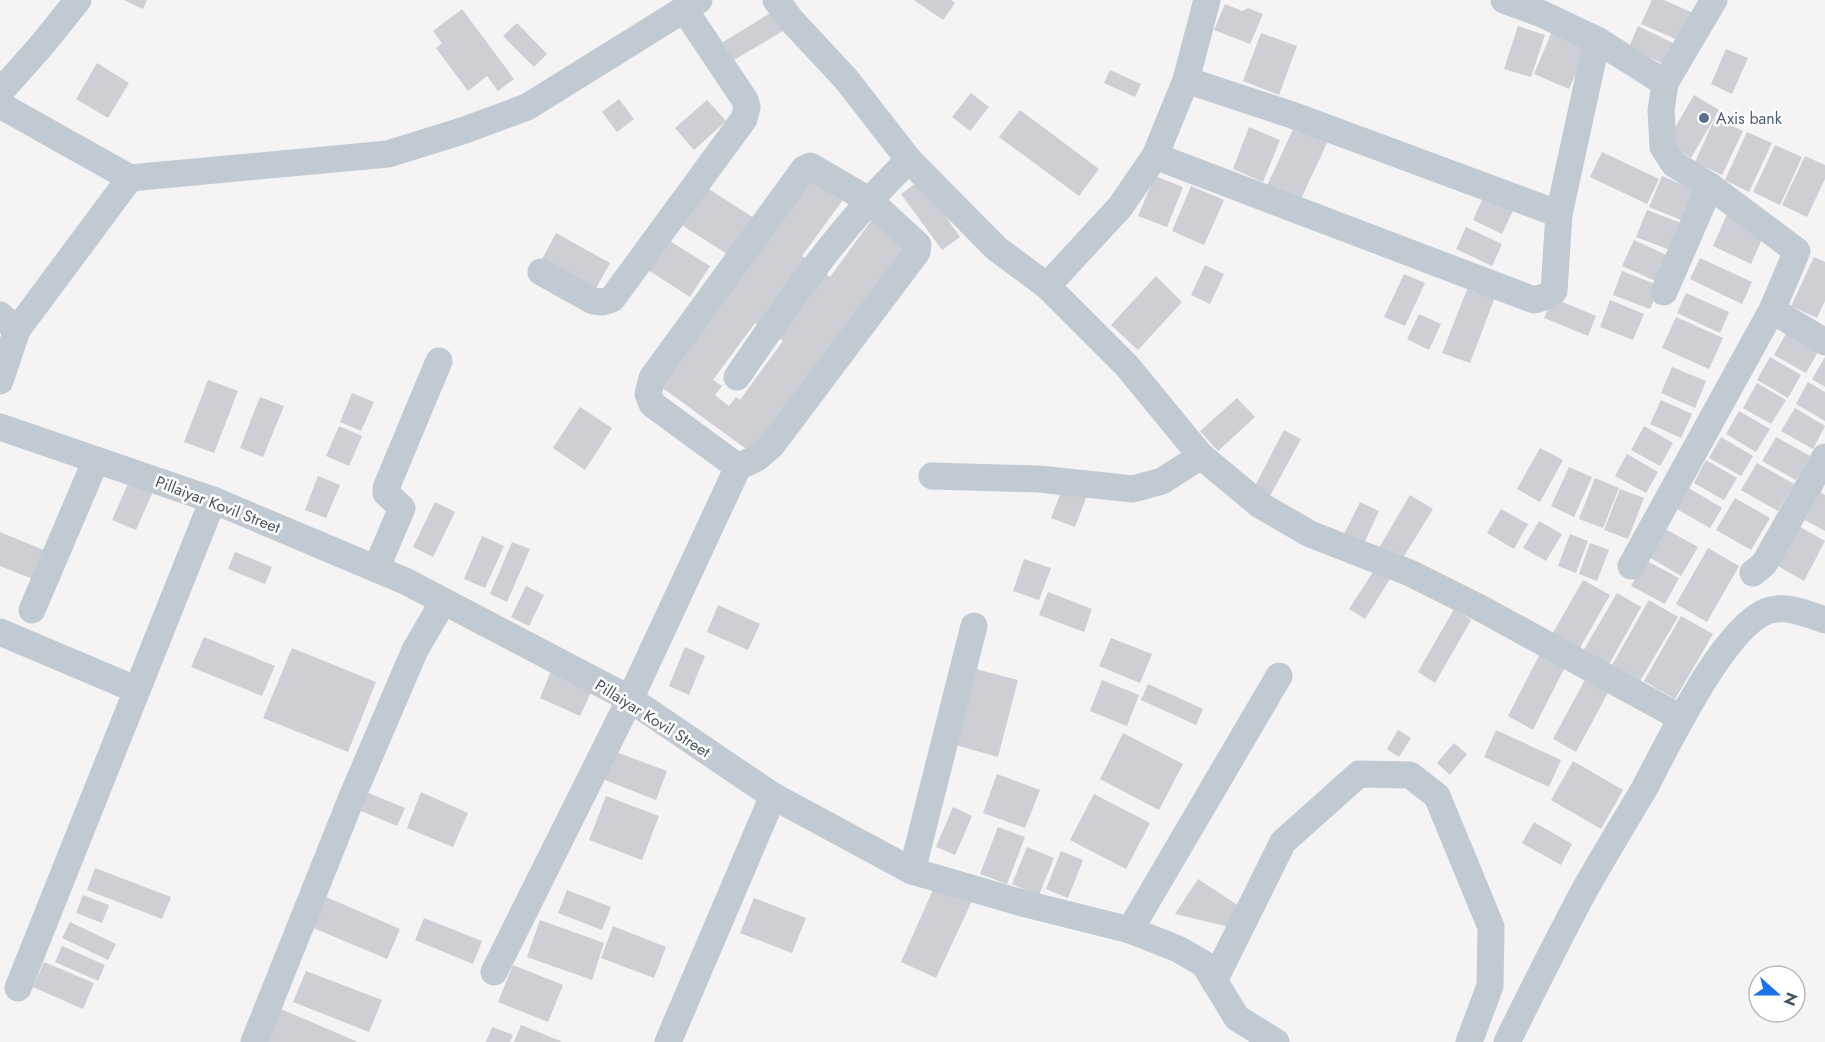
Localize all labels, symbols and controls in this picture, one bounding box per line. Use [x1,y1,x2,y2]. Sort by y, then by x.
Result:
place label: Axis bank [1716,107,1783,130]
marker: Axis bank [1697,111,1711,125]
street label: Pillaiyar Kovil Street [152,470,284,539]
street label: Pillaiyar Kovil Street [591,674,715,763]
north arrow [1747,964,1807,1024]
text: N [1778,989,1804,1009]

